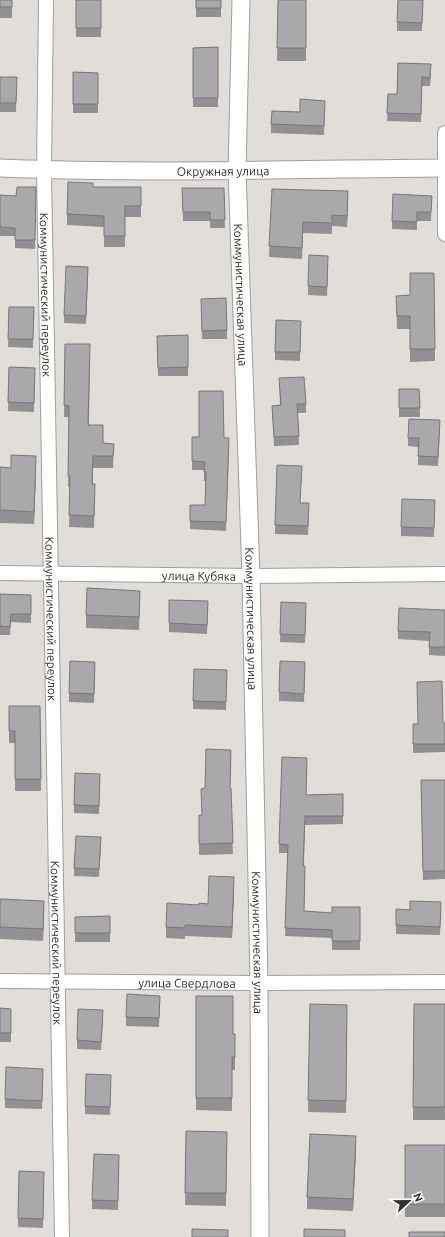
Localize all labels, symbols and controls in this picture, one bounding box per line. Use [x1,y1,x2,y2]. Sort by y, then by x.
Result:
street label: Окружная улица [177,164,269,177]
street label: Коммунистический переулок [38,213,54,377]
street label: Коммунистическая улица [232,223,250,366]
street label: Коммунистический переулок [44,537,59,701]
street label: Коммунистическая улица [244,547,260,690]
street label: улица Кубяка [162,568,236,582]
street label: Коммунистический переулок [49,861,65,1025]
street label: Коммунистическая улица [250,871,266,1014]
street label: улица Свердлова [138,976,236,989]
north arrow [389,1181,429,1221]
text: N [411,1191,425,1203]

